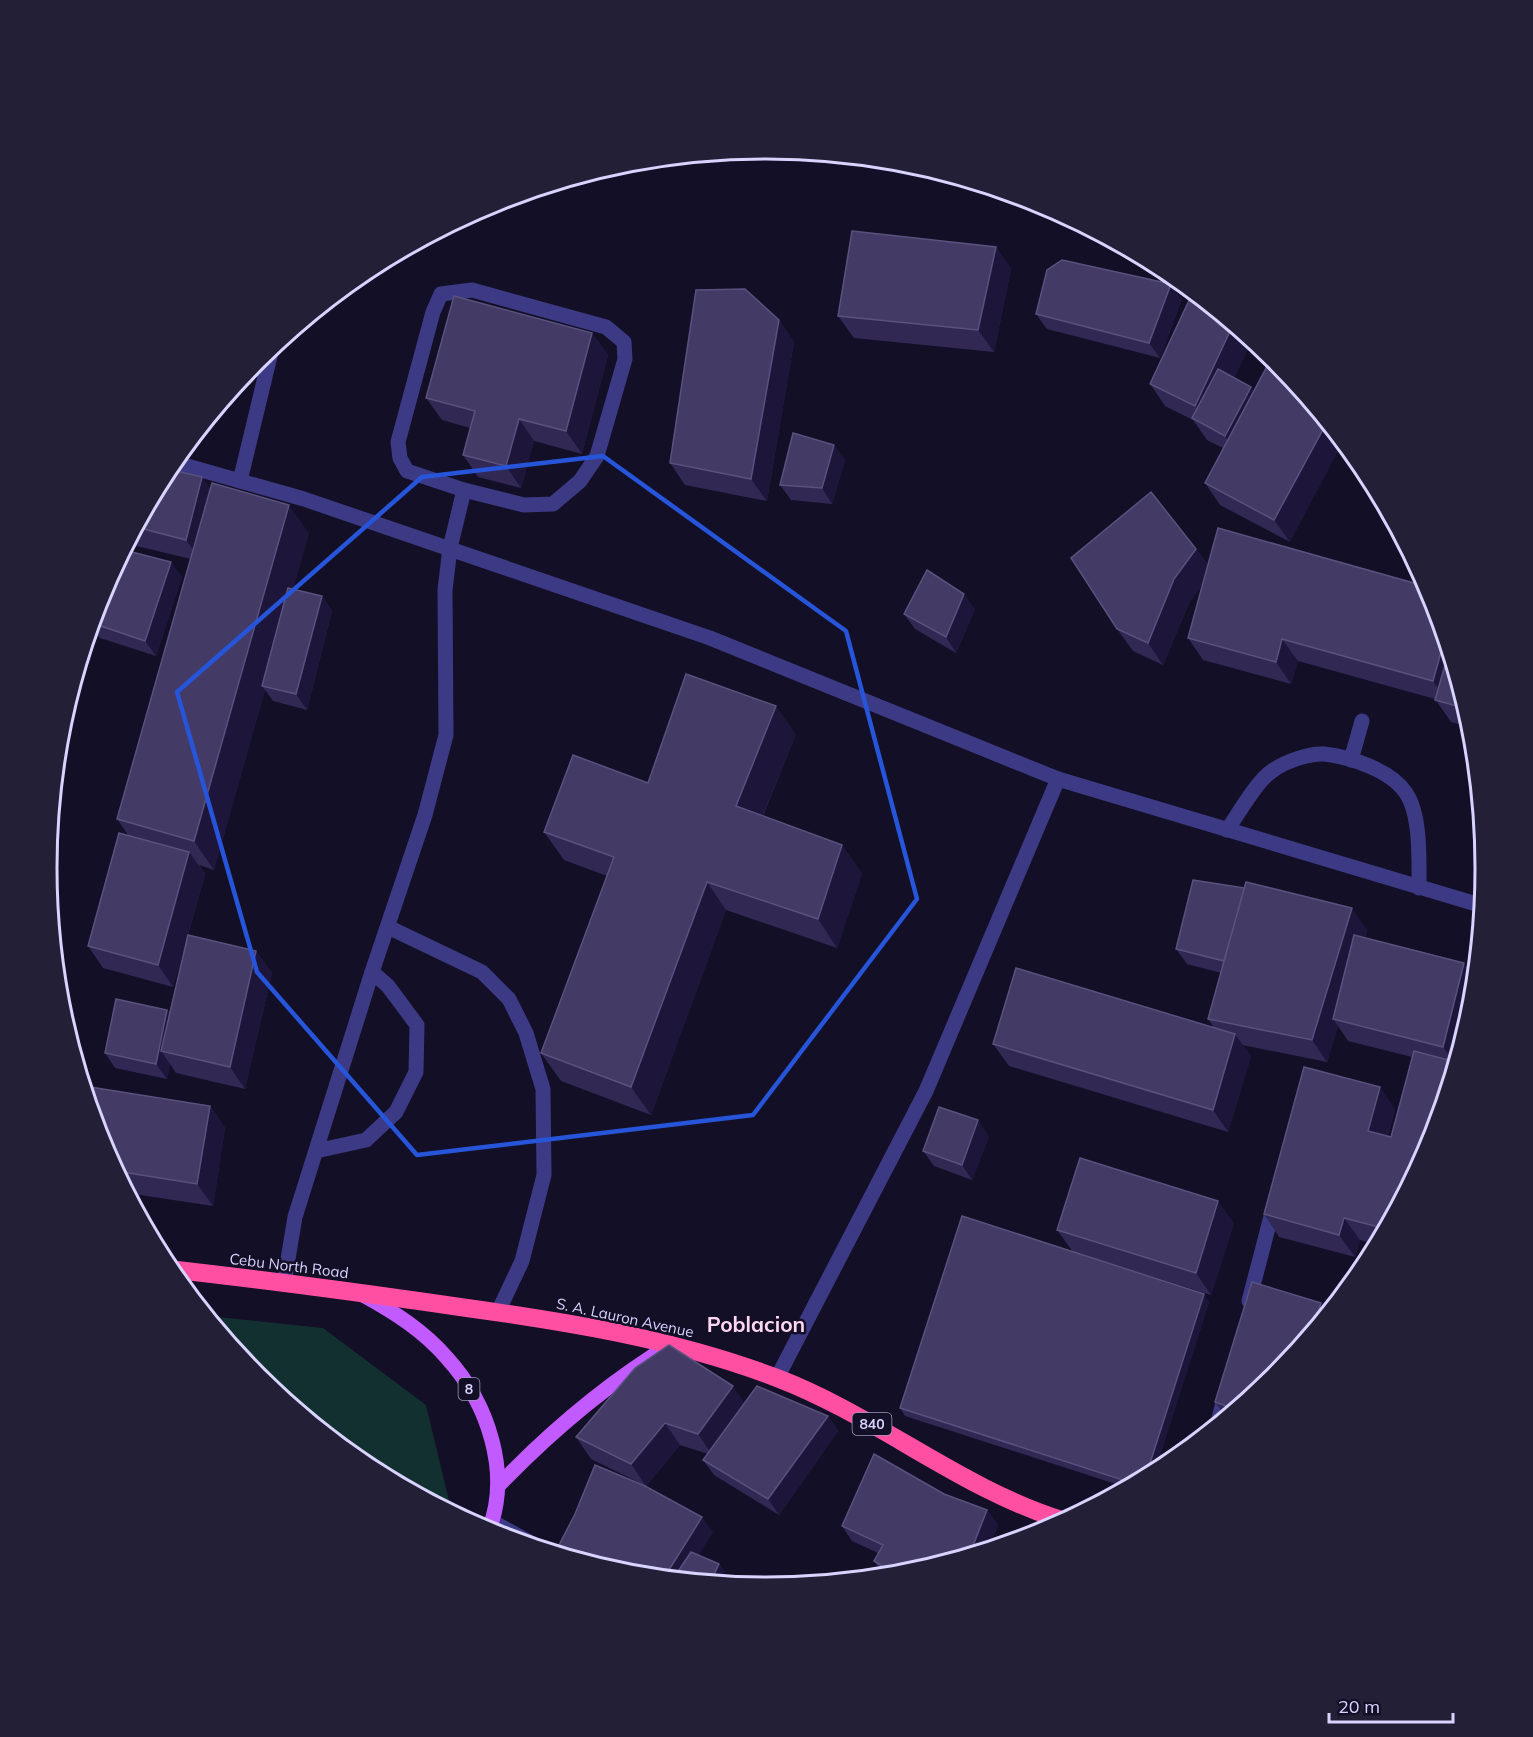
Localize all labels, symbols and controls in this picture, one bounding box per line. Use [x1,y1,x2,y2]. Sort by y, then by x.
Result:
street label: Cebu North Road [228,1249,350,1282]
street label: S. A. Lauron Avenue [555,1294,695,1341]
district label: Poblacion [707,1311,805,1337]
road number: 8 [458,1378,480,1400]
road number: 840 [852,1413,892,1435]
scale bar [1329,1686,1454,1724]
text: 20 m [1338,1695,1380,1718]

